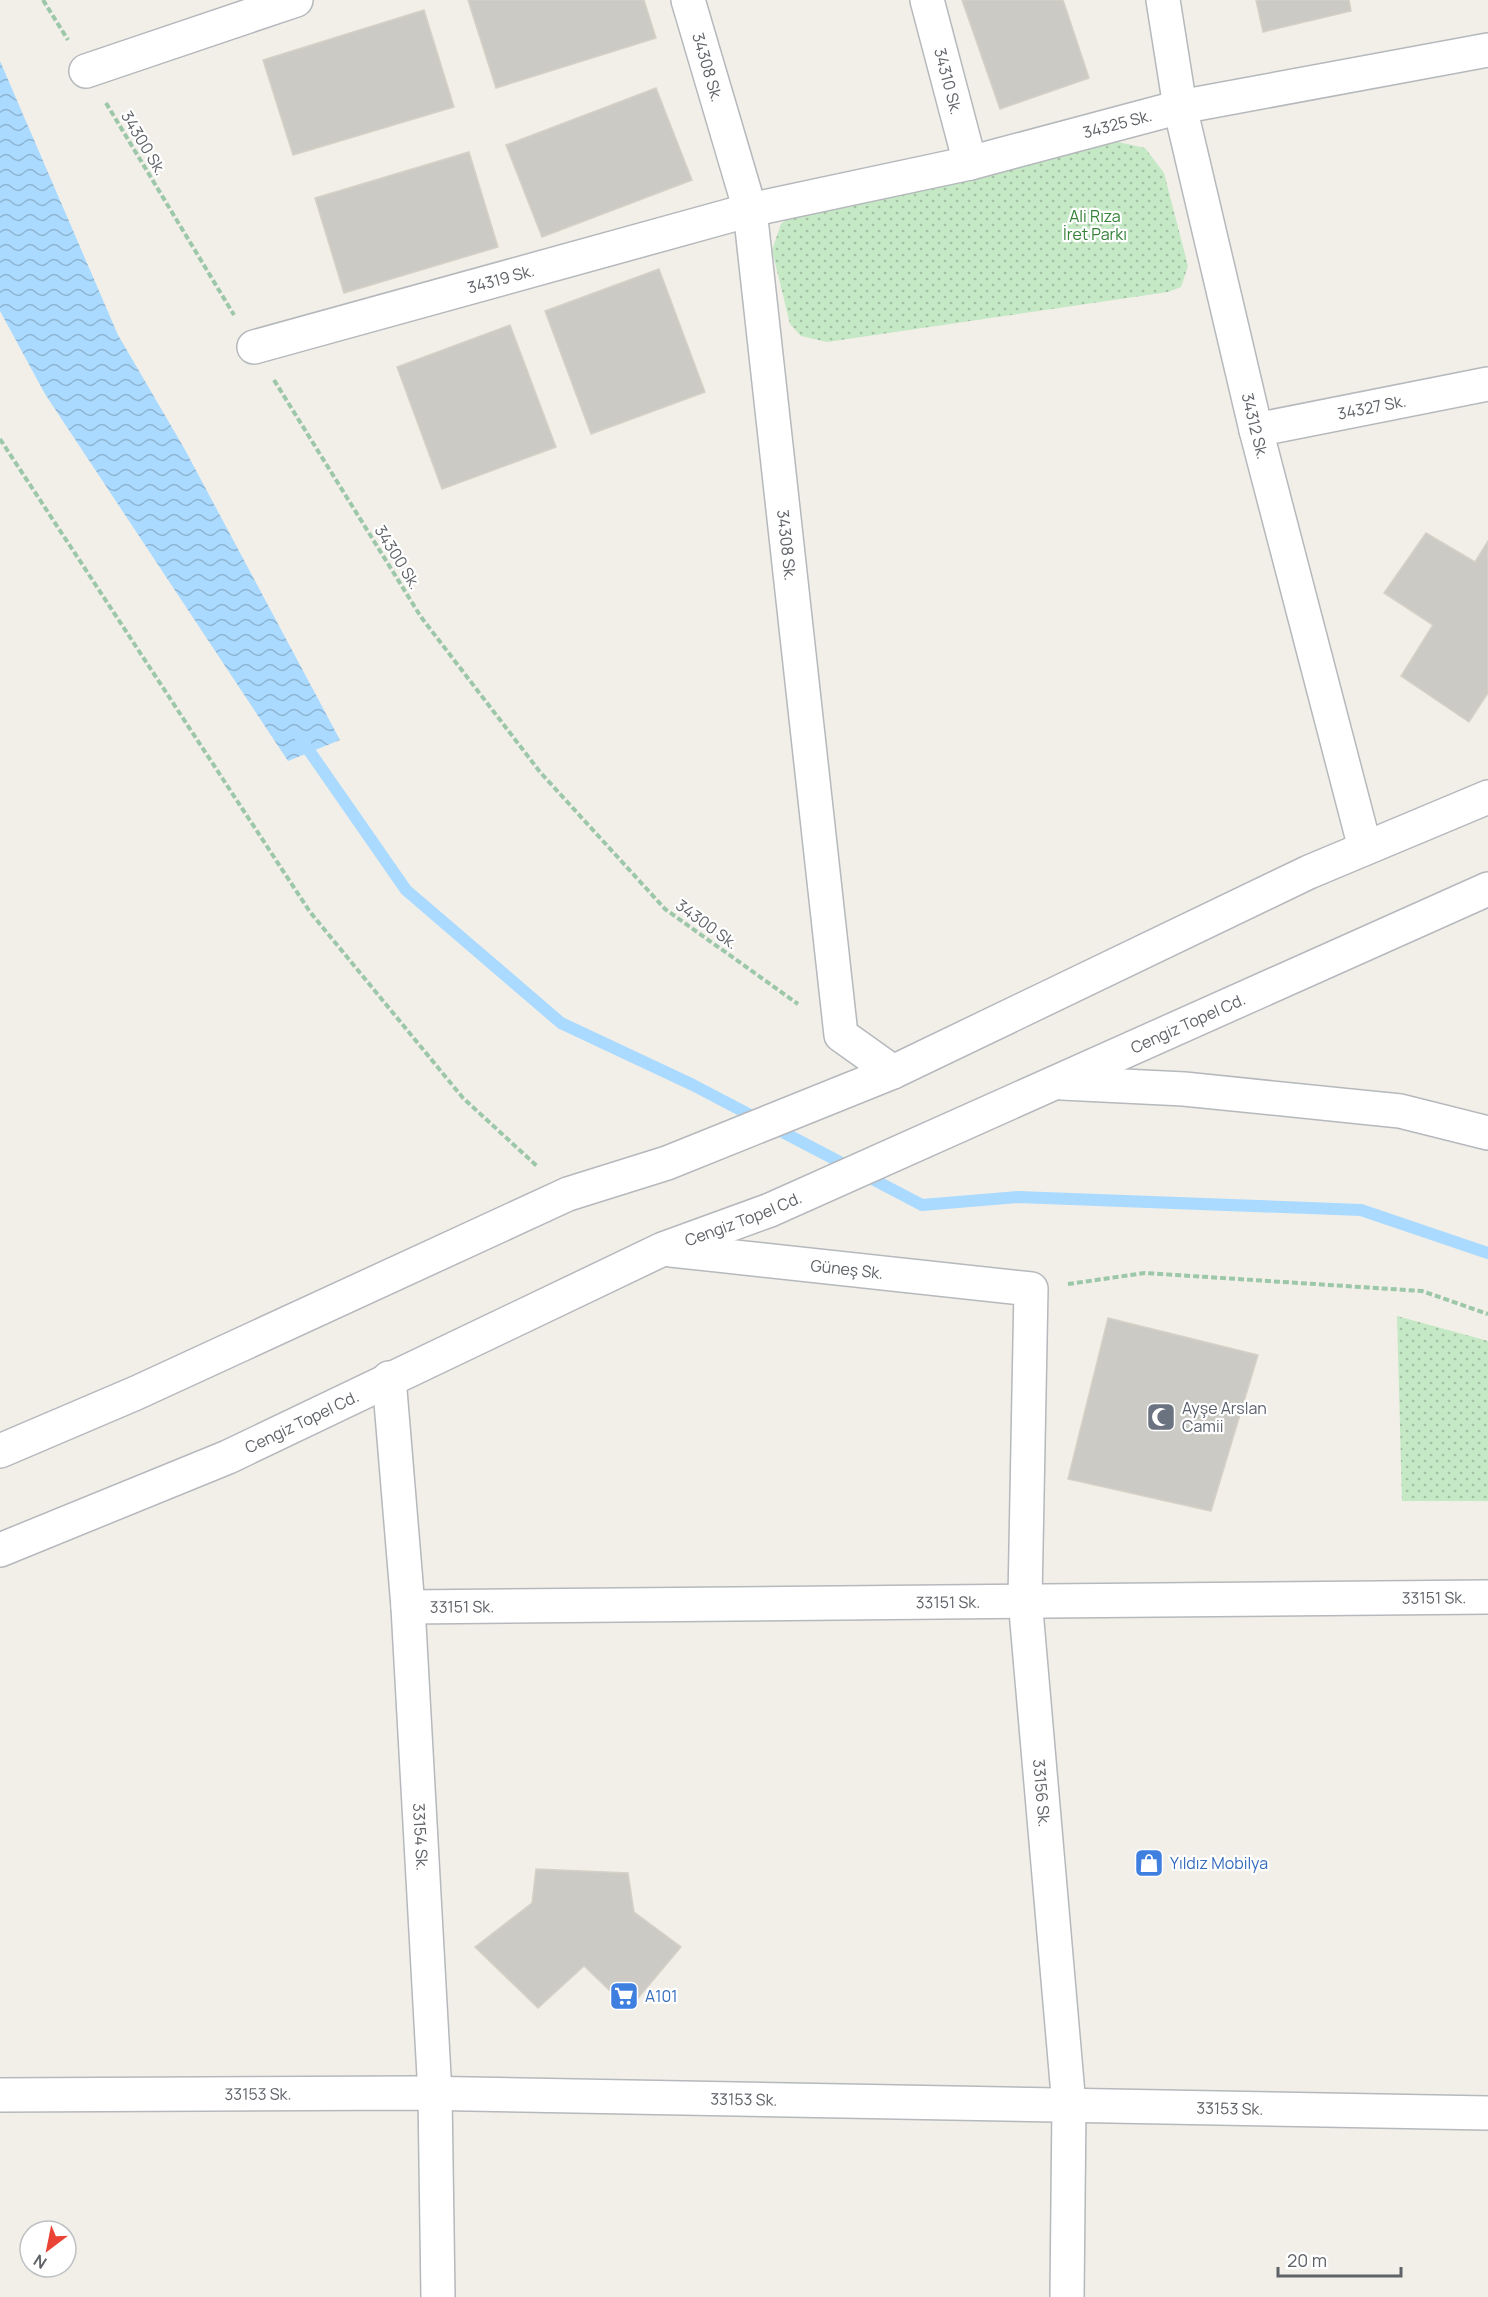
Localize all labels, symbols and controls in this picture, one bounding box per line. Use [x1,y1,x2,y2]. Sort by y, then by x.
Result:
street label: 34308 Sk. [687,30,728,104]
street label: 34310 Sk. [929,45,968,117]
street label: 34325 Sk. [1080,104,1154,143]
street label: 34300 Sk. [116,107,172,179]
park label: Ali Rıza İret Parkı [1063,205,1127,245]
street label: 34319 Sk. [465,259,537,299]
street label: 34327 Sk. [1336,390,1408,425]
street label: 34312 Sk. [1237,391,1274,461]
street label: 34308 Sk. [772,508,802,582]
street label: 34300 Sk. [370,521,426,593]
street label: 34300 Sk. [672,894,742,954]
street label: Cengiz Topel Cd. [1127,988,1249,1058]
street label: Cengiz Topel Cd. [682,1186,805,1251]
street label: Güneş Sk. [809,1254,884,1284]
street label: Cengiz Topel Cd. [241,1385,362,1458]
place label: Ayşe Arslan Camii [1182,1397,1267,1437]
mosque icon: Ayşe Arslan Camii [1145,1401,1177,1433]
street label: 33151 Sk. [1402,1586,1466,1609]
street label: 33151 Sk. [916,1591,980,1613]
street label: 33151 Sk. [430,1595,494,1618]
street label: 33156 Sk. [1028,1758,1056,1828]
street label: 33154 Sk. [408,1802,434,1871]
shop icon: Yıldız Mobilya [1133,1847,1165,1879]
place label: Yıldız Mobilya [1170,1852,1268,1874]
supermarket icon: A101 [608,1980,640,2012]
place label: A101 [645,1985,677,2007]
street label: 33153 Sk. [224,2083,292,2105]
street label: 33153 Sk. [710,2088,778,2111]
street label: 33153 Sk. [1196,2097,1264,2120]
north arrow [18,2219,78,2279]
scale bar [1278,2240,1401,2278]
text: 20 m [1287,2248,1327,2272]
text: N [29,2249,51,2274]

